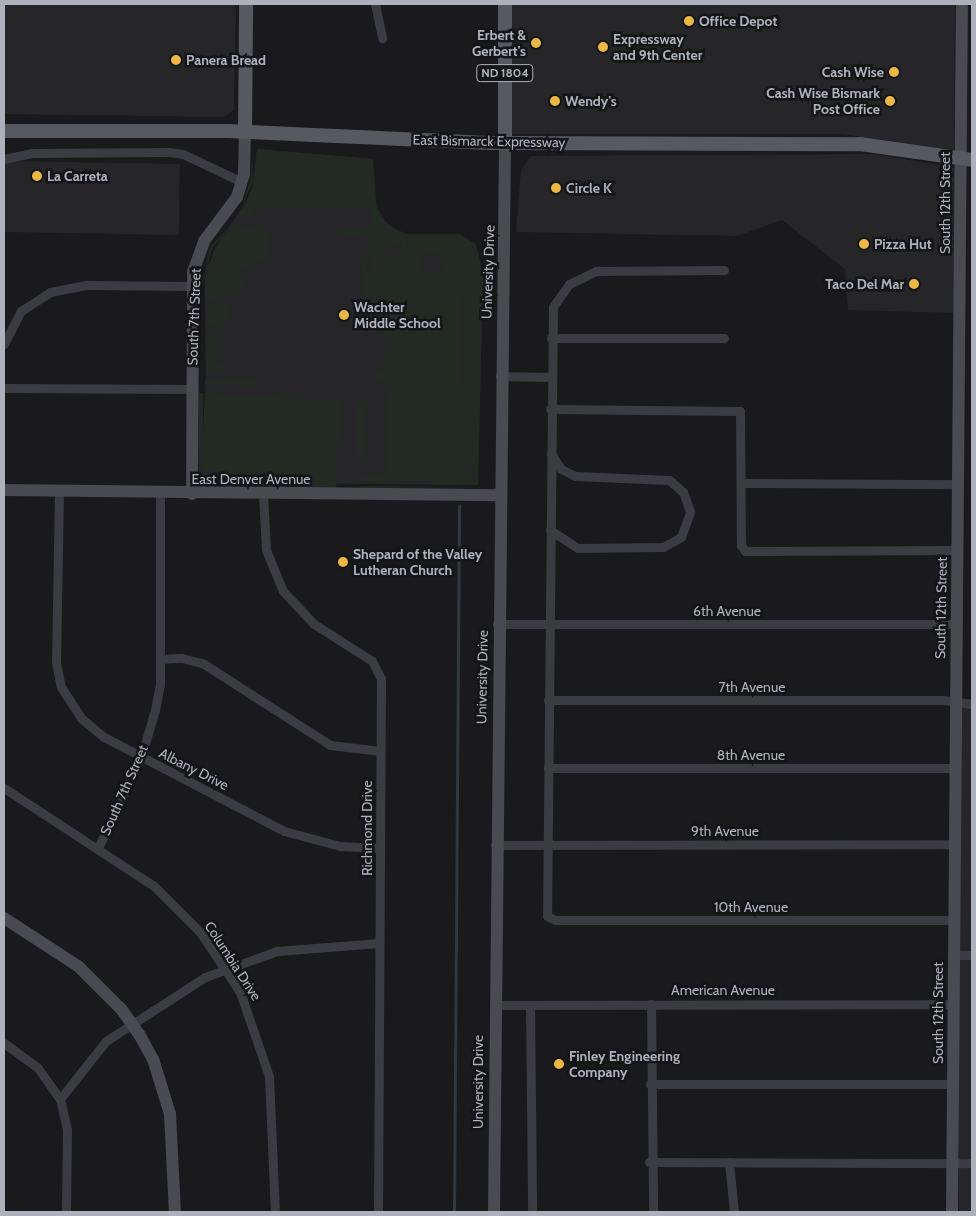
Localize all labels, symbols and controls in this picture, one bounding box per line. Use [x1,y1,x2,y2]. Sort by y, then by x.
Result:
place label: Office Depot [699,13,777,29]
marker: Office Depot [683,15,695,27]
place label: Erbert & Gerbert's [472,27,526,59]
place label: Expressway and 9th Center [613,31,702,64]
marker: Erbert & Gerbert's [530,37,542,49]
marker: Expressway and 9th Center [597,41,609,53]
place label: Panera Bread [186,52,266,68]
marker: Panera Bread [170,54,182,66]
road number: ND 1804 [476,64,534,82]
place label: Cash Wise [822,64,884,80]
marker: Cash Wise [888,66,900,78]
place label: Cash Wise Bismark Post Office [766,85,880,118]
place label: Wendy's [565,93,617,109]
marker: Wendy's [549,95,561,107]
marker: Cash Wise Bismark Post Office [884,95,896,107]
street label: East Bismarck Expressway [412,131,566,151]
street label: South 12th Street [937,152,953,254]
place label: La Carreta [47,168,108,184]
marker: La Carreta [31,170,43,182]
place label: Circle K [566,180,612,196]
marker: Circle K [550,182,562,194]
street label: University Drive [478,225,498,319]
place label: Pizza Hut [874,236,932,252]
marker: Pizza Hut [858,238,870,250]
street label: South 7th Street [184,268,204,366]
place label: Taco Del Mar [825,276,904,292]
marker: Taco Del Mar [908,278,920,290]
place label: Wachter Middle School [354,299,441,332]
marker: Wachter Middle School [338,309,350,321]
street label: East Denver Avenue [192,471,310,487]
place label: Shepard of the Valley Lutheran Church [353,546,482,578]
marker: Shepard of the Valley Lutheran Church [337,556,349,568]
street label: South 12th Street [932,557,950,659]
street label: 6th Avenue [693,603,761,619]
street label: University Drive [473,630,491,724]
street label: 7th Avenue [719,679,785,695]
street label: South 7th Street [97,742,151,838]
street label: Albany Drive [157,744,231,794]
street label: 8th Avenue [717,747,785,763]
street label: Richmond Drive [359,780,375,876]
street label: 9th Avenue [691,823,759,839]
street label: 10th Avenue [714,899,788,915]
street label: Columbia Drive [201,918,265,1004]
street label: South 12th Street [930,962,946,1064]
street label: American Avenue [671,982,775,998]
street label: University Drive [470,1035,486,1129]
place label: Finley Engineering Company [569,1048,680,1080]
marker: Finley Engineering Company [553,1058,565,1070]

